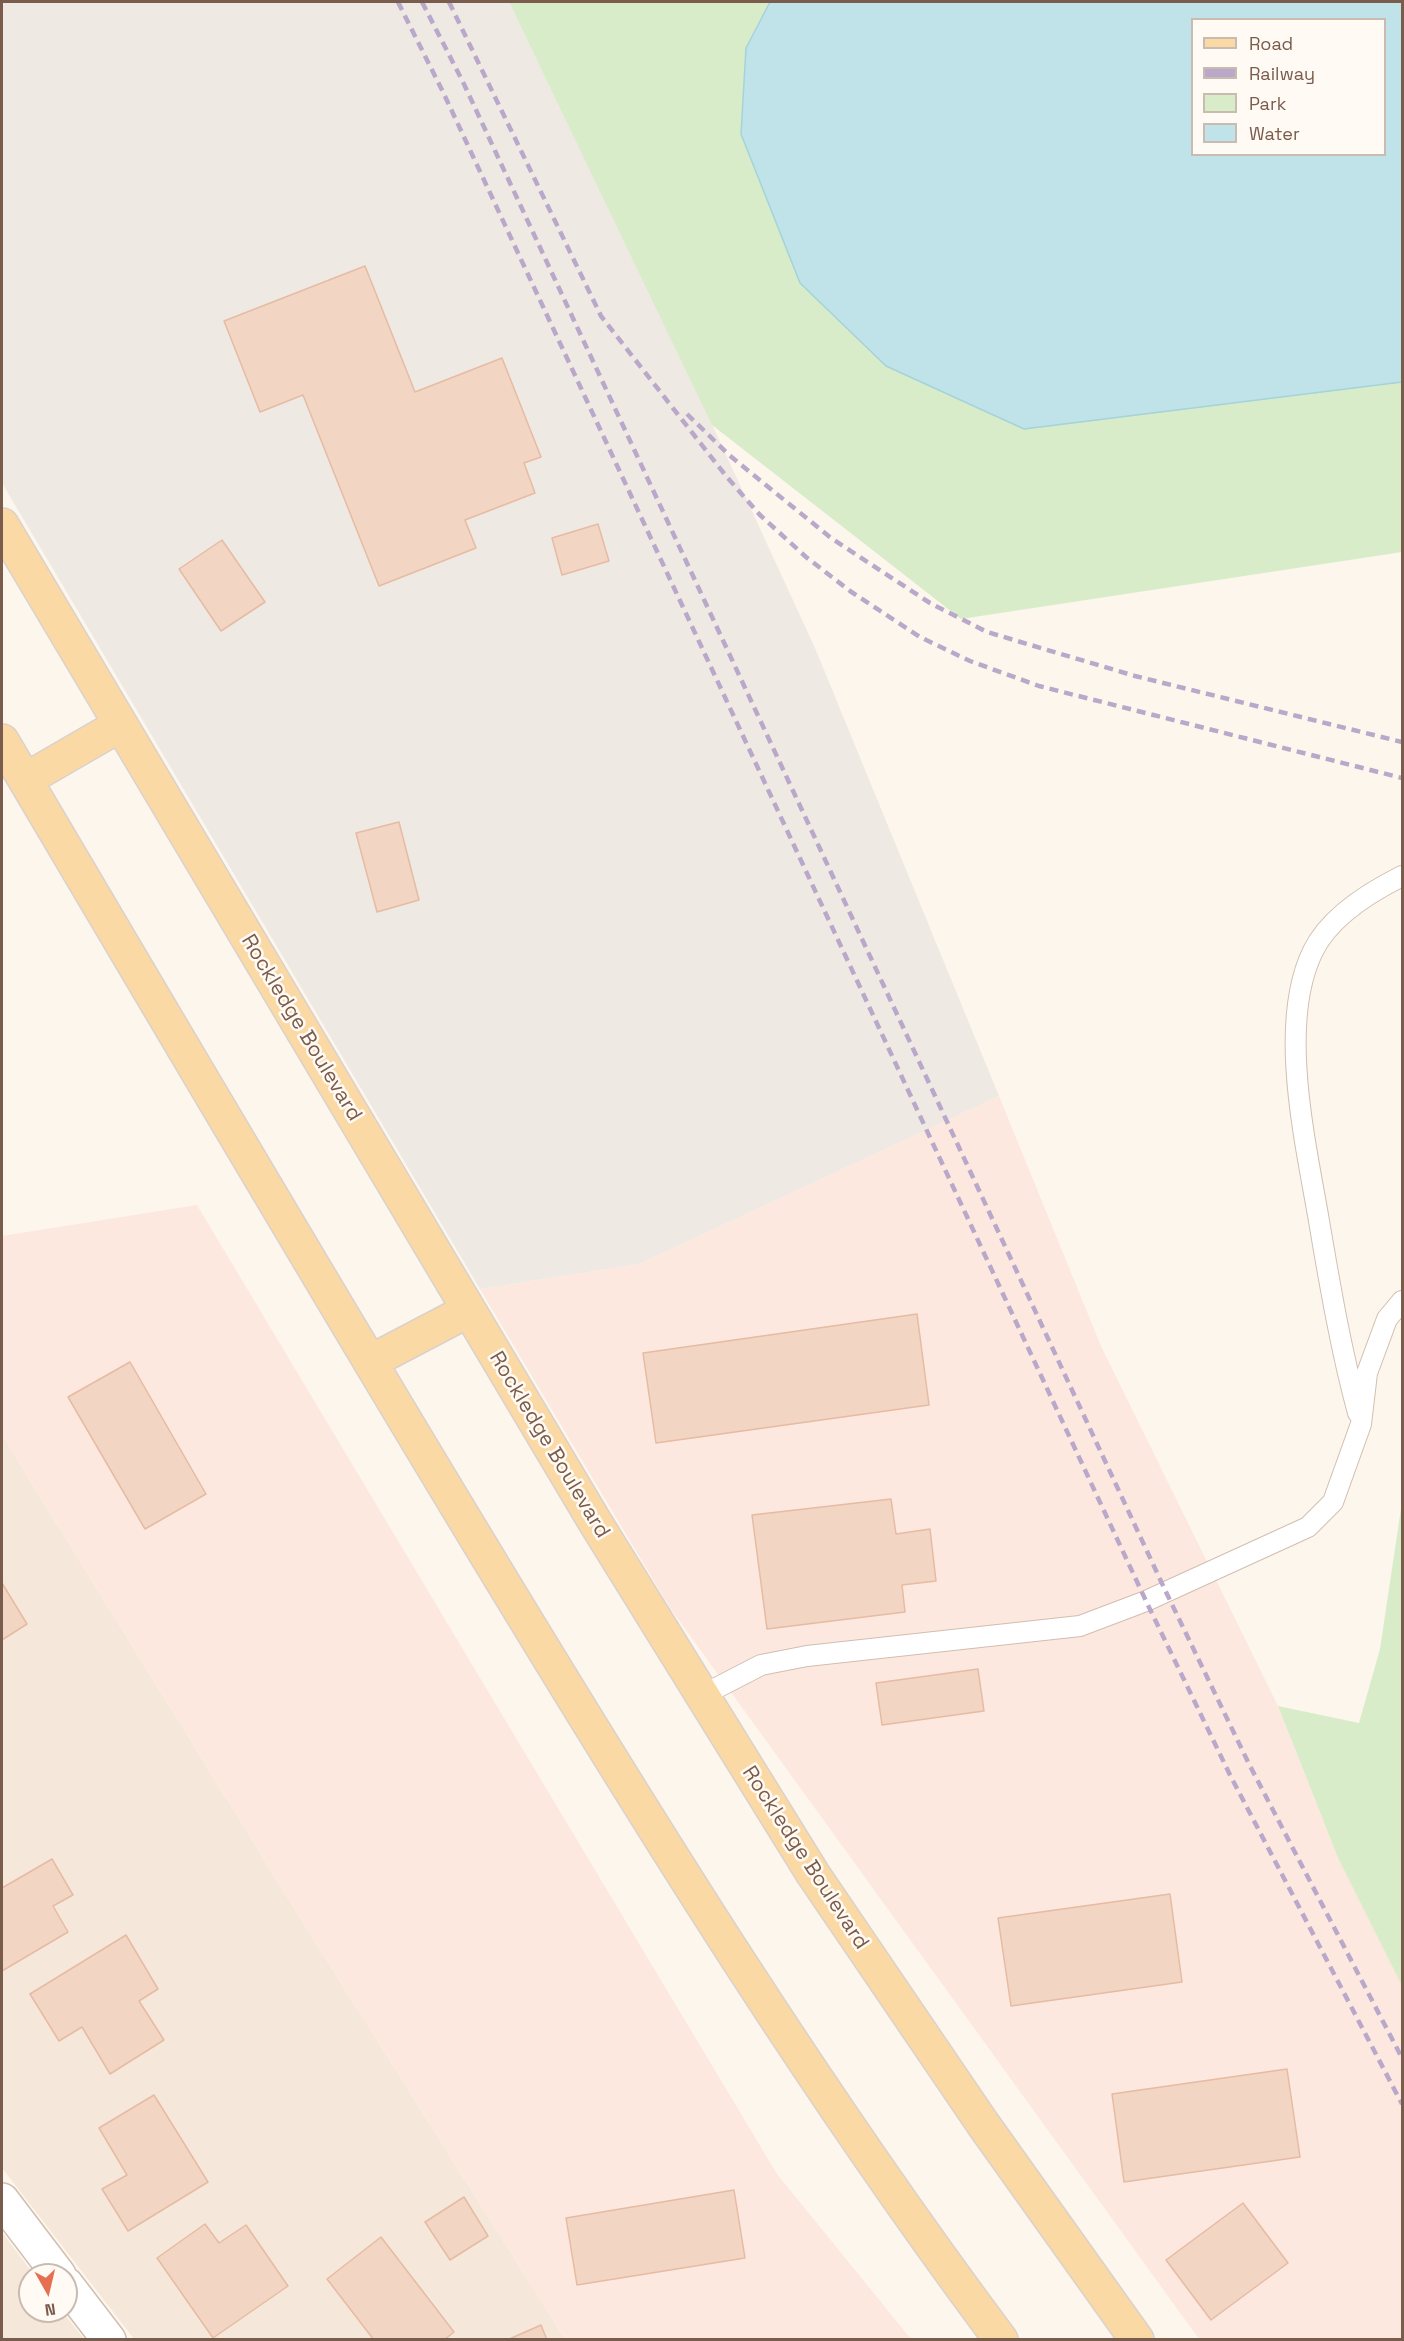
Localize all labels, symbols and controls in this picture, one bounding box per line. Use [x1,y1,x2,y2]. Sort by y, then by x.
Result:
legend [1191,18,1386,156]
text: Road [1249,32,1293,55]
text: Railway [1249,62,1315,85]
text: Park [1249,92,1286,115]
text: Water [1249,122,1300,145]
street label: Rockledge Boulevard [235,930,367,1126]
street label: Rockledge Boulevard [483,1347,615,1543]
street label: Rockledge Boulevard [736,1762,874,1954]
north arrow [18,2263,78,2323]
text: N [44,2298,57,2320]

